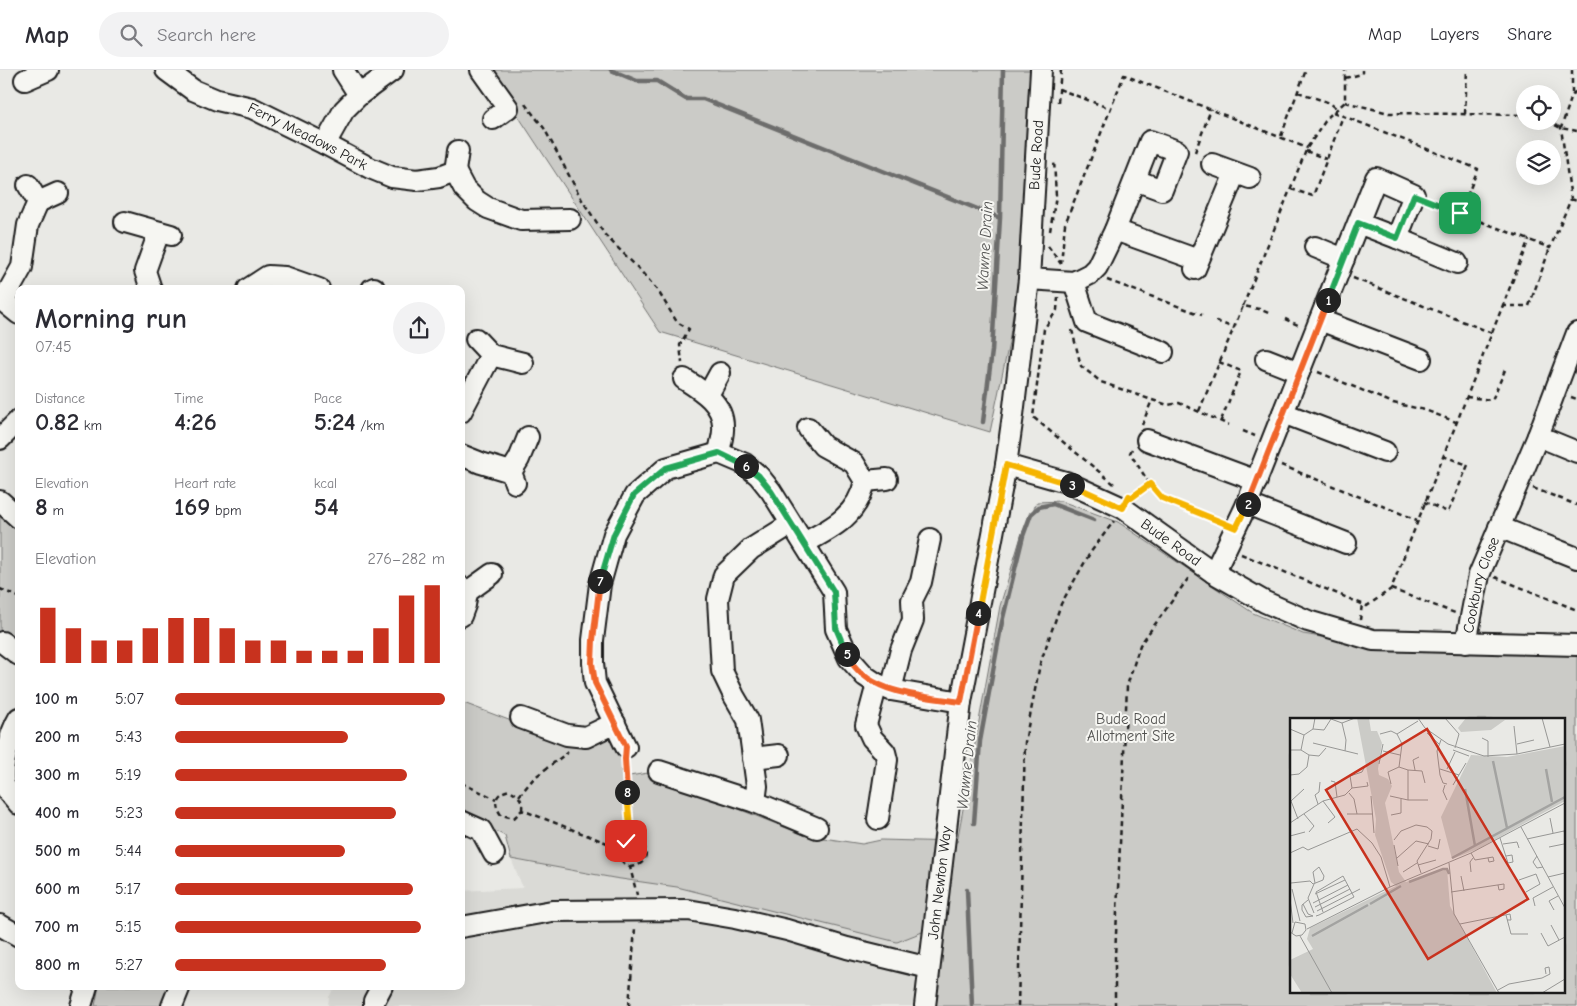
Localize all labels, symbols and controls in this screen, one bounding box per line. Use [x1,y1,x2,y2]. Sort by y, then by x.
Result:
search box [99,12,449,57]
text: Map [25,21,69,49]
icon: search [117,21,145,49]
text: Search here [157,24,256,46]
text: Map [1368,24,1402,45]
text: Layers [1430,24,1479,45]
text: Share [1507,24,1552,45]
map controls [1516,85,1561,185]
button: locate [1516,85,1561,130]
street label: Ferry Meadows Park [245,98,371,174]
street label: Bude Road [1025,120,1047,190]
button: layers [1516,140,1561,185]
pin [1439,192,1481,234]
icon: arrive [1446,199,1474,227]
water label: Wawne Drain [974,201,996,291]
pin: 1 [1316,288,1340,312]
text: 1 [1326,292,1331,309]
button: share [393,302,445,354]
text: Morning run [35,303,187,335]
text: 07:45 [35,338,72,356]
text: Distance [35,390,85,407]
text: Time [174,390,203,407]
text: Pace [314,390,342,407]
text: 0.82 [35,407,79,436]
text: 4:26 [174,407,217,436]
text: 5:24 [314,407,356,436]
text: km [79,417,102,434]
text: /km [356,417,385,434]
pin: 6 [734,454,758,478]
text: 6 [743,458,750,475]
pin: 3 [1060,472,1084,498]
text: Elevation [35,475,89,492]
text: Heart rate [174,475,236,492]
text: kcal [314,475,337,492]
text: 3 [1069,477,1076,494]
text: 8 [35,492,48,521]
text: 169 [174,492,210,521]
text: 54 [314,492,339,521]
pin: 2 [1236,492,1260,516]
text: 2 [1245,496,1252,513]
text: m [48,502,64,519]
text: bpm [210,502,242,519]
street label: Bude Road [1137,515,1205,570]
street label: Cookbury Close [1459,534,1503,635]
text: Elevation [35,550,96,568]
text: 276–282 m [367,550,445,568]
pin: 7 [588,568,612,594]
text: 7 [597,573,604,590]
pin: 4 [966,600,990,626]
text: 4 [975,605,982,622]
pin: 5 [834,642,860,666]
text: 5 [844,646,851,663]
text: 100 m [35,690,78,708]
text: 5:07 [115,690,144,708]
park label: Bude Road Allotment Site [1087,710,1175,745]
inset map [1290,718,1564,994]
water label: Wawne Drain [953,719,981,811]
text: 200 m [35,728,80,746]
text: 5:43 [115,728,142,746]
text: 300 m [35,766,80,784]
text: 5:19 [115,766,141,784]
pin: 8 [614,780,640,804]
text: 8 [624,784,631,801]
text: 400 m [35,804,79,822]
text: 5:23 [115,804,143,822]
pin [605,820,647,862]
street label: John Newton Way [924,825,955,941]
icon: check [612,827,640,855]
text: 500 m [35,842,80,860]
text: 5:44 [115,842,142,860]
text: 600 m [35,880,80,898]
text: 5:17 [115,880,140,898]
text: 700 m [35,918,79,936]
text: 5:15 [115,918,142,936]
text: 800 m [35,956,80,974]
text: 5:27 [115,956,142,974]

